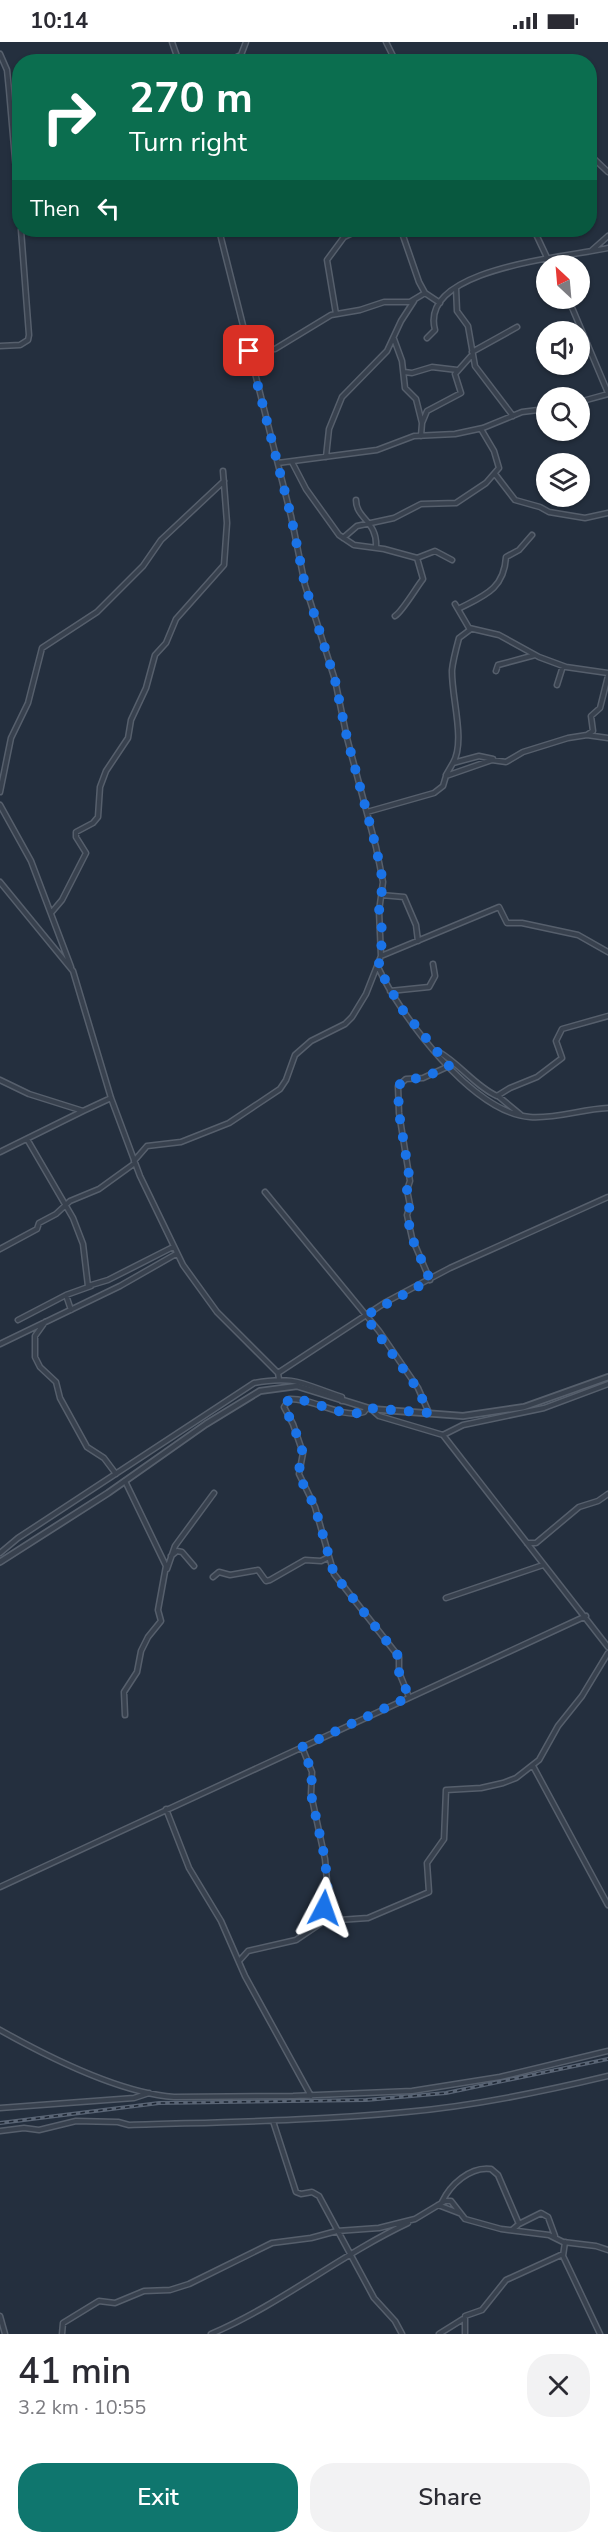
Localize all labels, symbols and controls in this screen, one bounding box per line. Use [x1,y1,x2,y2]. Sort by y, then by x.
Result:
text: 10:14 [30,6,88,36]
text: 270 m [129,70,253,127]
icon: right [30,78,108,156]
text: Turn right [129,124,247,161]
icon: left [92,192,125,225]
text: Then [30,194,80,224]
north arrow [536,255,590,309]
map controls [536,255,590,507]
button: sound [536,321,590,375]
pin [223,325,274,376]
icon: arrive [232,334,265,367]
button: search [536,387,590,441]
button: layers [536,453,590,507]
position arrow [292,1876,356,1940]
text: 41 min [18,2347,131,2396]
button: close [527,2354,590,2417]
text: 3.2 km · 10:55 [18,2394,146,2421]
button: Exit [18,2463,298,2532]
button: Share [310,2463,590,2532]

